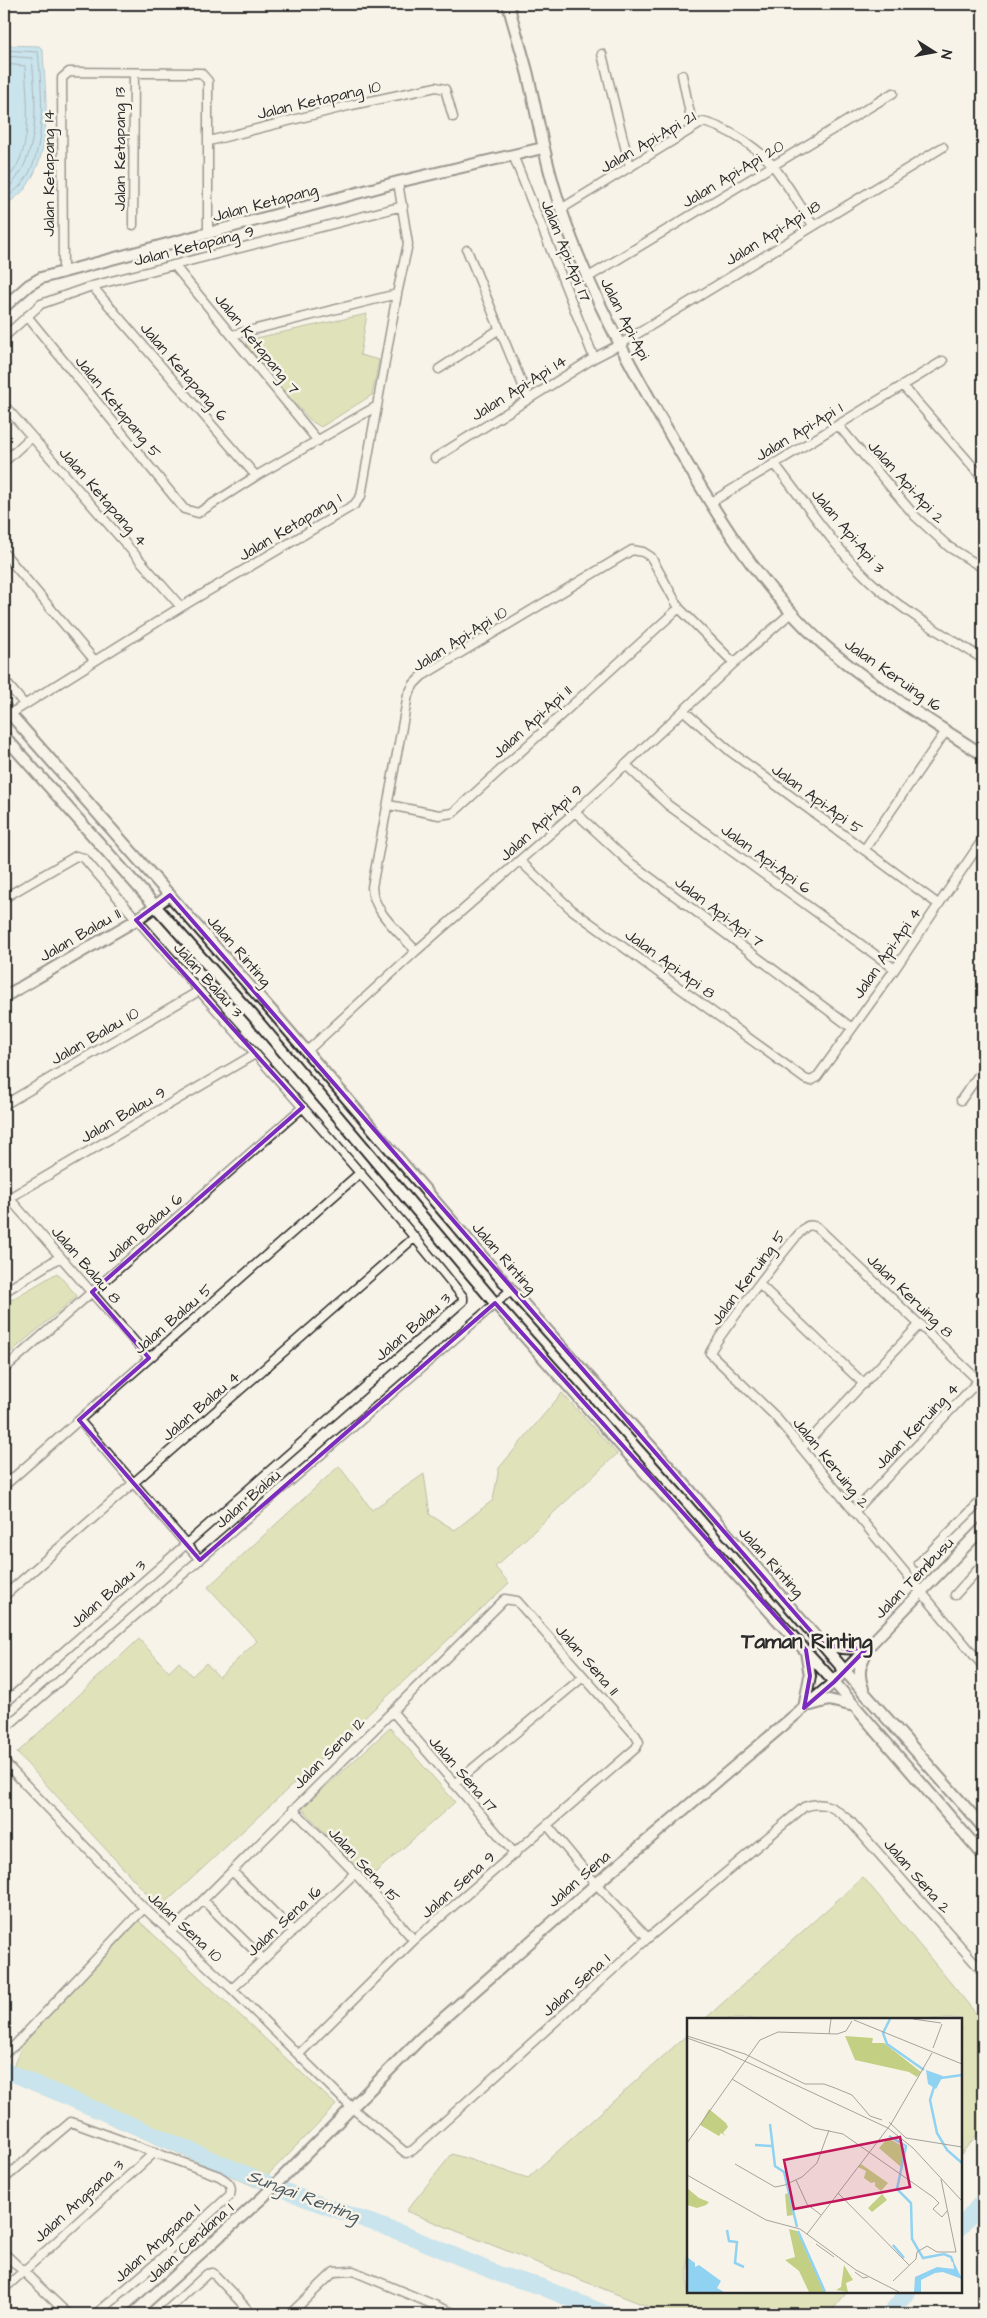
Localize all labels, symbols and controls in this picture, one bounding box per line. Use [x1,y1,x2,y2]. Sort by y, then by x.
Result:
north arrow [910,28,960,78]
text: N [935,48,956,61]
street label: Jalan Ketapang 10 [255,75,383,126]
street label: Jalan Ketapang 13 [109,87,132,211]
street label: Jalan Api-Api 21 [596,106,700,178]
street label: Jalan Ketapang 14 [38,109,61,237]
street label: Jalan Api-Api 20 [678,135,788,213]
street label: Jalan Ketapang [210,178,320,229]
street label: Jalan Api-Api 18 [721,195,825,271]
street label: Jalan Api-Api 17 [536,197,597,305]
street label: Jalan Ketapang 9 [131,220,257,273]
street label: Jalan Api-Api [595,274,655,365]
street label: Jalan Ketapang 7 [209,289,305,400]
street label: Jalan Ketapang 6 [134,318,233,427]
street label: Jalan Api-Api 14 [467,350,571,426]
street label: Jalan Ketapang 5 [69,351,167,464]
street label: Jalan Api-Api 1 [751,397,847,467]
street label: Jalan Api-Api 2 [863,435,949,529]
street label: Jalan Ketapang 4 [53,443,152,552]
street label: Jalan Api-Api 3 [806,484,890,578]
street label: Jalan Ketapang 1 [234,488,346,567]
street label: Jalan Api-Api 10 [408,601,512,677]
street label: Jalan Keruing 16 [839,633,946,718]
street label: Jalan Api-Api 11 [487,680,577,764]
street label: Jalan Api-Api 5 [767,758,868,840]
street label: Jalan Api-Api 9 [495,780,587,866]
street label: Jalan Api-Api 6 [717,819,815,899]
street label: Jalan Api-Api 7 [670,871,768,953]
street label: Jalan Balau 11 [35,903,125,967]
street label: Jalan Api-Api 4 [847,903,927,1003]
street label: Jalan Rinting [201,910,276,992]
street label: Jalan Api-Api 8 [620,924,720,1004]
street label: Jalan Balau 3 [168,938,248,1022]
street label: Jalan Balau 10 [47,1002,143,1070]
street label: Jalan Balau 9 [76,1082,170,1148]
street label: Jalan Balau 6 [100,1188,188,1268]
street label: Jalan Rinting [466,1217,541,1299]
street label: Jalan Balau 8 [46,1221,126,1309]
street label: Jalan Keruing 5 [705,1226,792,1330]
street label: Jalan Keruing 8 [861,1249,958,1344]
street label: Jalan Balau 5 [129,1278,218,1359]
street label: Jalan Balau 3 [370,1288,456,1366]
street label: Jalan Balau 4 [157,1366,245,1446]
street label: Jalan Keruing 4 [870,1378,965,1475]
street label: Jalan Keruing 2 [787,1413,875,1514]
street label: Jalan Balau [211,1464,285,1534]
street label: Jalan Rinting [732,1522,809,1603]
street label: Jalan Tembusu [869,1532,959,1624]
street label: Jalan Balau 3 [65,1555,151,1633]
street label: Jalan Sena 11 [550,1620,624,1700]
district label: Taman Rinting [740,1627,873,1658]
street label: Jalan Sena 12 [288,1712,370,1794]
street label: Jalan Sena 17 [424,1731,503,1817]
street label: Jalan Sena 15 [323,1822,405,1908]
street label: Jalan Sena 2 [878,1834,956,1918]
street label: Jalan Sena 9 [416,1846,500,1924]
street label: Jalan Sena [543,1846,615,1912]
street label: Jalan Sena 16 [242,1880,326,1962]
street label: Jalan Sena 10 [143,1886,227,1968]
street label: Jalan Sena 1 [537,1948,615,2022]
inset map [687,2018,962,2293]
street label: Jalan Angsana 3 [29,2154,130,2248]
water label: Sungai Renting [243,2163,364,2230]
street label: Jalan Angsana 1 [109,2198,206,2288]
street label: Jalan Cendana 1 [142,2198,238,2288]

